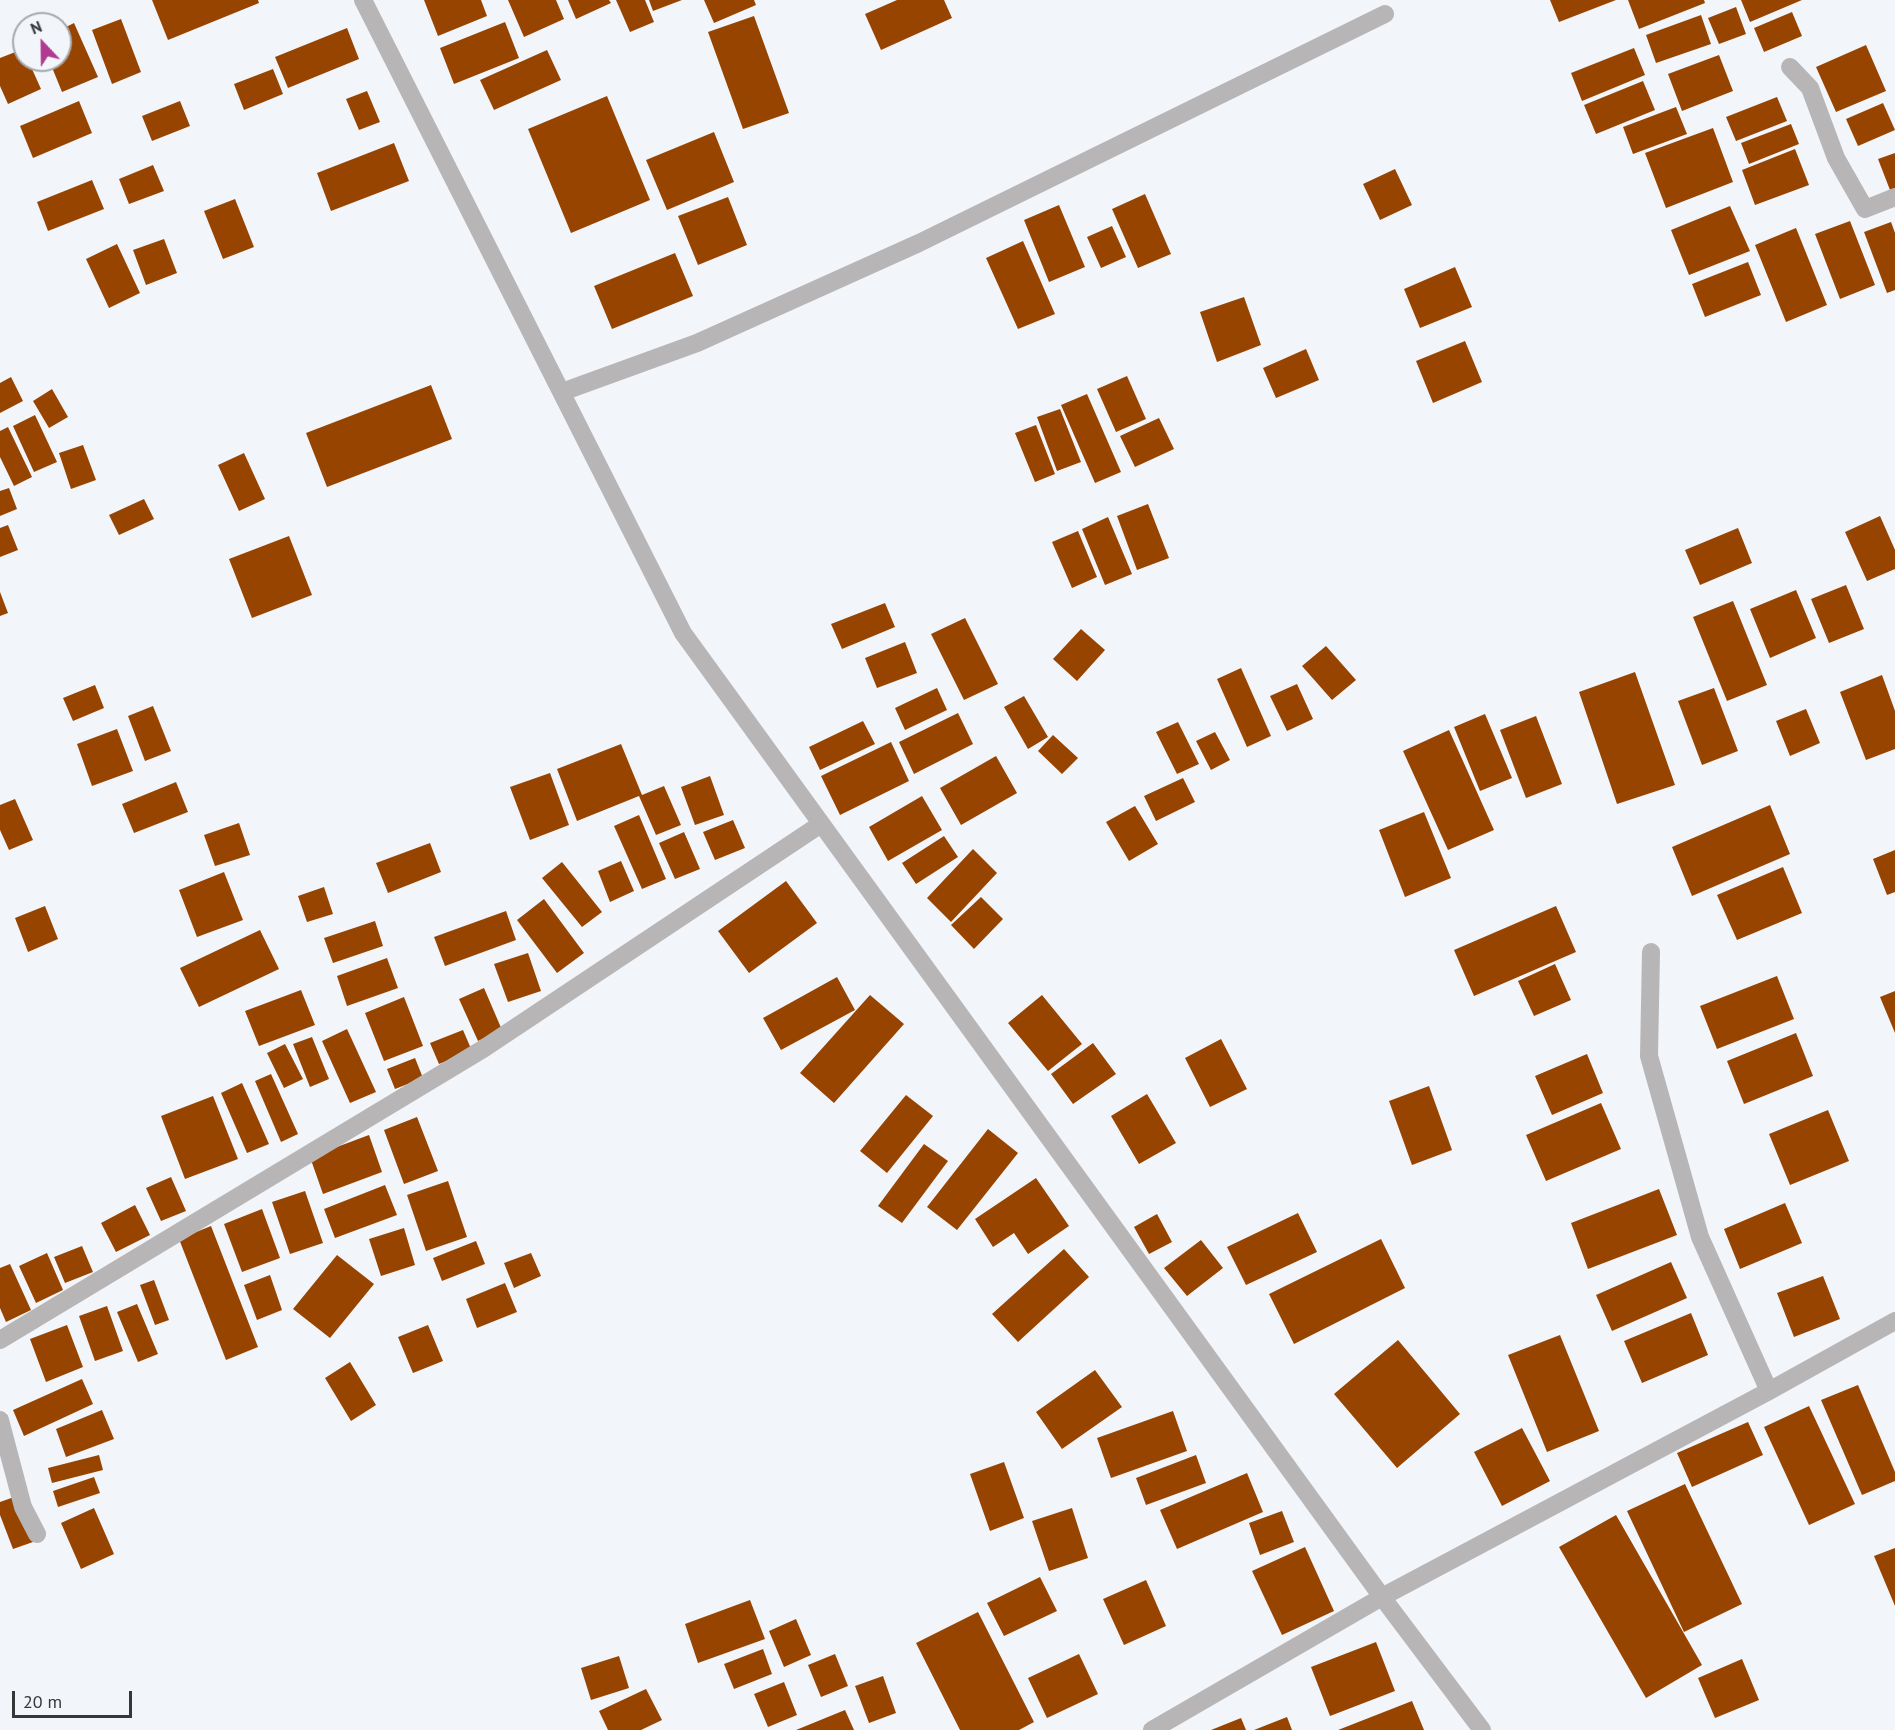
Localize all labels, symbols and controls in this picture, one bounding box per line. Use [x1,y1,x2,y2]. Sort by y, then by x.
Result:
north arrow [12,12,72,72]
text: N [27,16,45,38]
scale bar [15,1679,135,1717]
text: 20 m [23,1690,62,1713]

